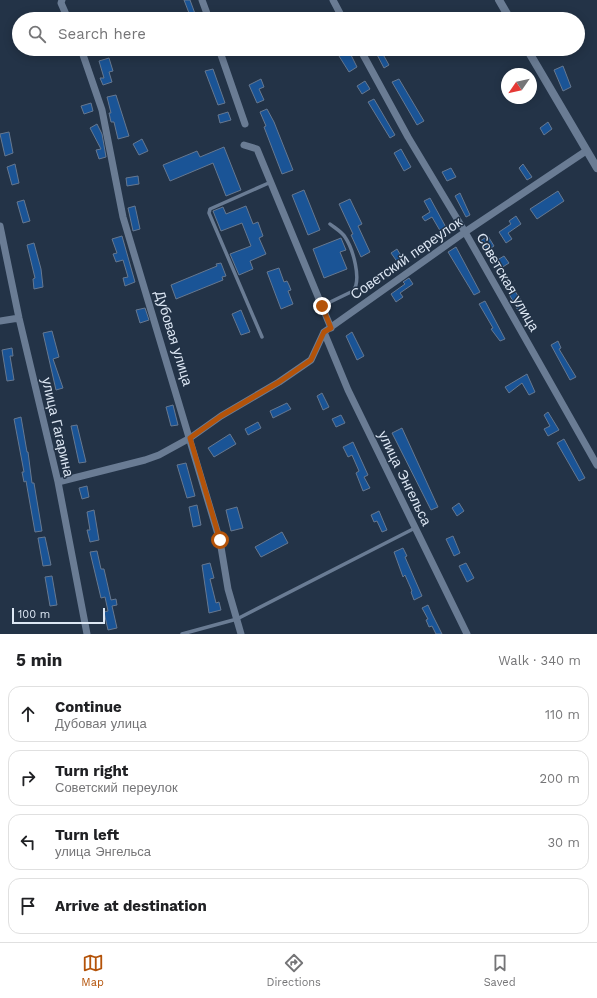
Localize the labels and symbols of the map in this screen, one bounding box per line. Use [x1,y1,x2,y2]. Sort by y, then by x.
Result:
north arrow [501,68,537,104]
street label: Советский переулок [347,213,465,302]
street label: Советская улица [473,230,543,334]
street label: Дубовая улица [152,288,196,388]
route end [313,297,331,315]
street label: улица Гагарина [39,376,77,478]
street label: улица Энгельса [375,428,435,528]
route start [211,531,229,549]
scale bar [12,606,105,625]

